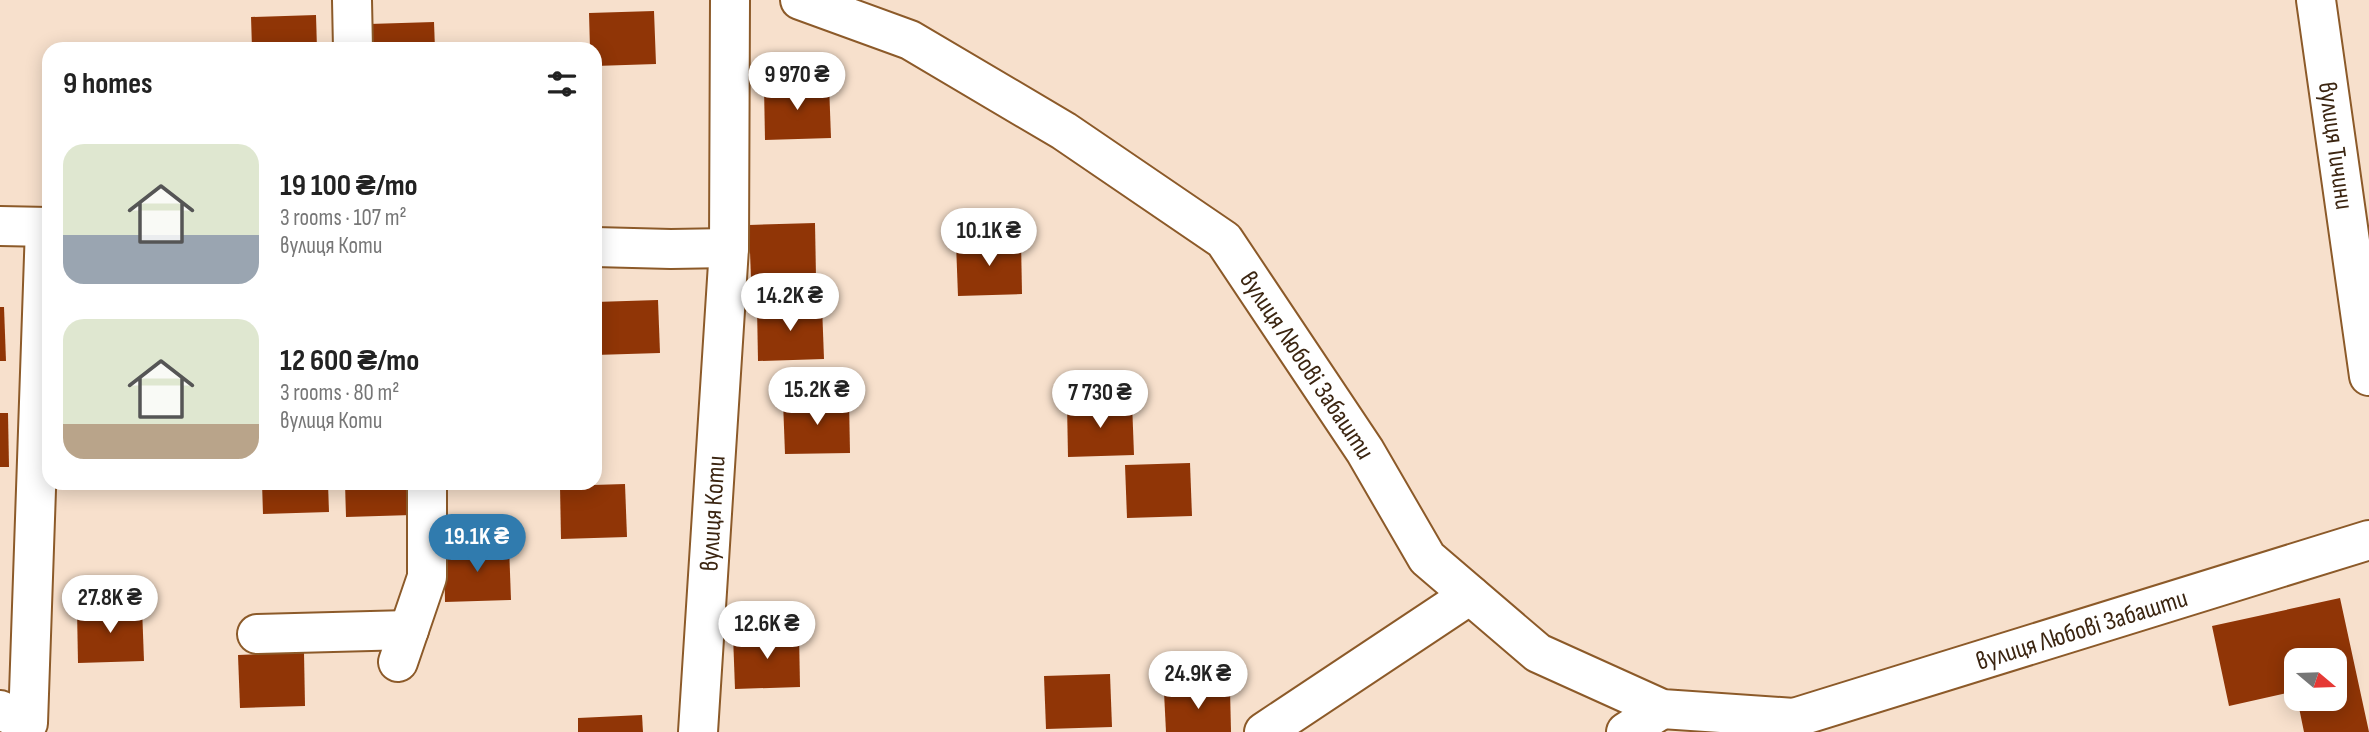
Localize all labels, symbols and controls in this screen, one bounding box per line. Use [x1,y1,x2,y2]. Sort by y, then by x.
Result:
pin: 9 970 ₴ [732,52,862,112]
text: 9 970 ₴ [764,61,830,89]
icon: filters [543,65,581,103]
text: 9 homes [63,66,153,102]
street label: вулиця Тичини [2311,80,2359,212]
text: 19 100 ₴/mo [280,168,418,204]
icon: home [119,172,203,256]
text: 3 rooms · 107 m² [280,204,407,232]
pin: 10.1K ₴ [924,208,1054,268]
text: 10.1K ₴ [957,217,1021,245]
text: вулиця Коти [280,232,382,260]
street label: вулиця Любові Забашти [1232,266,1380,465]
pin: 14.2K ₴ [725,274,855,333]
text: 14.2K ₴ [757,282,823,310]
text: 12 600 ₴/mo [280,343,419,379]
icon: home [119,347,203,431]
pin: 15.2K ₴ [752,368,882,427]
pin: 7 730 ₴ [1035,370,1165,430]
text: 15.2K ₴ [784,376,850,404]
text: 3 rooms · 80 m² [280,379,399,407]
text: 7 730 ₴ [1068,379,1132,407]
text: вулиця Коти [280,407,382,435]
street label: вулиця Коти [694,455,733,572]
pin: 19.1K ₴ [412,514,542,574]
text: 19.1K ₴ [445,523,509,551]
pin: 27.8K ₴ [45,576,175,635]
street label: вулиця Любові Забашти [1973,583,2191,678]
text: 27.8K ₴ [78,584,142,612]
pin: 12.6K ₴ [702,602,832,661]
text: 12.6K ₴ [734,610,800,638]
north arrow [2284,648,2347,710]
map controls [2284,648,2347,711]
pin: 24.9K ₴ [1133,652,1263,711]
text: 24.9K ₴ [1165,660,1231,688]

